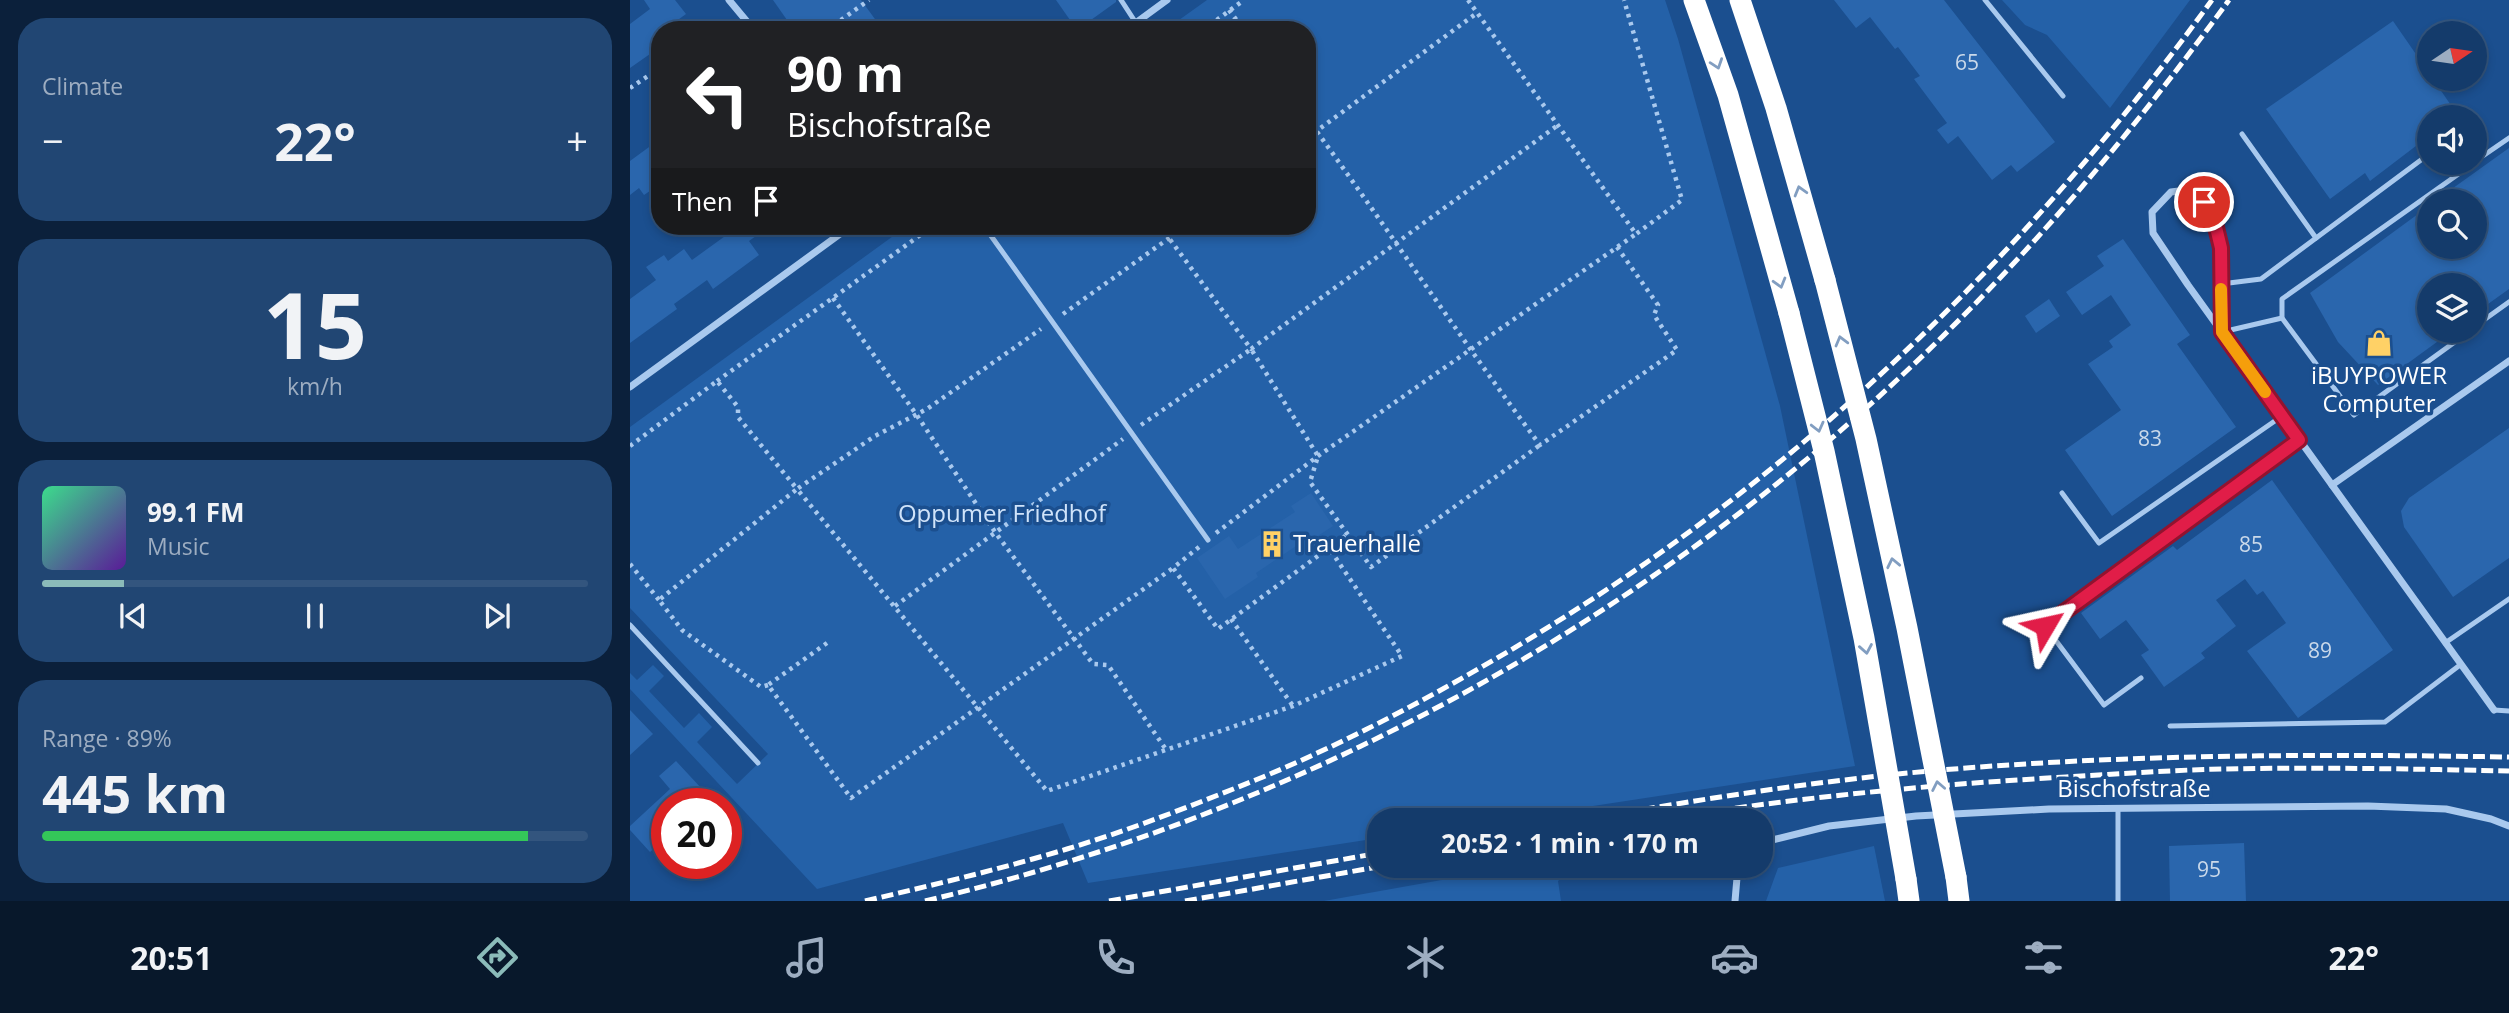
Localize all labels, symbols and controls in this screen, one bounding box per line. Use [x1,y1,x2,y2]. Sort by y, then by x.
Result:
north arrow [2417,21,2487,91]
map controls [2417,21,2487,343]
text: 90 m [787,40,904,106]
house number: 65 [1955,48,1979,76]
icon: left [672,49,763,140]
one-way arrow [1709,58,1723,70]
text: Climate [42,70,123,102]
text: Bischofstraße [787,103,991,146]
text: 22° [274,105,356,176]
button: sound [2417,105,2487,175]
text: − [42,114,64,166]
text: + [566,114,588,166]
pin [2174,172,2234,232]
icon: arrive [747,182,785,220]
text: Then [672,183,733,219]
icon: arrive [2185,183,2223,221]
one-way arrow [1793,185,1808,197]
button: search [2417,189,2487,259]
text: 15 [263,262,367,386]
button: layers [2417,273,2487,343]
one-way arrow [1772,277,1787,289]
shop icon: iBUYPOWER Computer [2364,328,2394,358]
one-way arrow [1834,336,1849,348]
place label: iBUYPOWER Computer [2311,358,2447,419]
text: km/h [287,370,343,402]
one-way arrow [1810,421,1824,433]
house number: 83 [2138,424,2162,452]
text: 99.1 FM [147,494,245,530]
park label: Oppumer Friedhof [898,496,1108,529]
place label: Trauerhalle [1293,526,1421,559]
building icon: Trauerhalle [1257,529,1287,559]
text: Music [147,530,210,562]
house number: 85 [2239,530,2263,558]
one-way arrow [1887,557,1901,569]
position arrow [2008,589,2082,663]
icon: previous [114,597,152,635]
icon: pause [296,597,334,635]
icon: next [478,597,516,635]
house number: 89 [2308,636,2332,664]
one-way arrow [1858,643,1873,655]
text: Range · 89% [42,722,172,754]
text: 445 km [42,757,228,828]
street label: Bischofstraße [2057,771,2211,804]
one-way arrow [1932,780,1947,792]
speed limit sign: 20 [651,788,742,879]
text: 20:52 · 1 min · 170 m [1441,825,1699,861]
house number: 95 [2197,855,2221,883]
icon: directions [473,933,522,982]
icon: music [782,933,831,982]
icon: phone [1091,933,1140,982]
icon: climate [1401,933,1450,982]
icon: car [1710,933,1759,982]
icon: filters [2019,933,2068,982]
text: 20:51 [130,936,212,979]
text: 22° [2329,936,2379,979]

